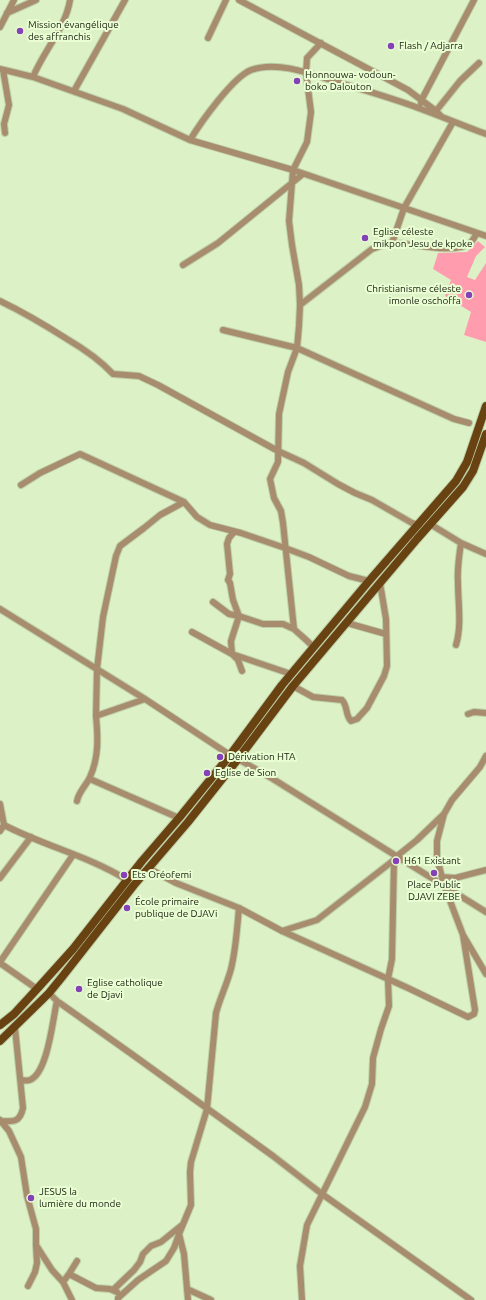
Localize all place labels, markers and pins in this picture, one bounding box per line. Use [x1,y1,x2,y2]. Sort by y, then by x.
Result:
place label: Mission évangélique des affranchis [28,19,119,42]
marker: Mission évangélique des affranchis [15,26,25,36]
place label: Flash / Adjarra [399,40,463,52]
marker: Flash / Adjarra [386,41,396,51]
place label: Honnouwa- vodoun- boko Dalouton [305,69,396,92]
marker: Honnouwa- vodoun- boko Dalouton [292,76,302,86]
place label: Eglise céleste mikpon Jesu de kpoke [373,226,472,250]
marker: Eglise céleste mikpon Jesu de kpoke [360,233,370,243]
place label: Christianisme céleste imonle oschoffa [366,283,461,306]
marker: Christianisme céleste imonle oschoffa [464,290,474,300]
place label: Dérivation HTA [228,751,295,763]
marker: Dérivation HTA [215,752,225,762]
place label: Eglise de Sion [215,767,276,779]
marker: Eglise de Sion [202,768,212,778]
place label: H61 Existant [404,855,461,867]
marker: H61 Existant [391,856,401,866]
marker: Place Public DJAVI ZEBE [429,868,439,878]
place label: Ets Oréofemi [132,869,191,881]
marker: Ets Oréofemi [119,870,129,880]
place label: Place Public DJAVI ZEBE [407,879,461,902]
place label: École primaire publique de DJAVi [135,896,217,920]
marker: École primaire publique de DJAVi [122,903,132,913]
place label: Eglise catholique de Djavi [87,977,163,1000]
marker: Eglise catholique de Djavi [74,984,84,994]
place label: JESUS la lumière du monde [39,1186,121,1210]
marker: JESUS la lumière du monde [26,1193,36,1203]

